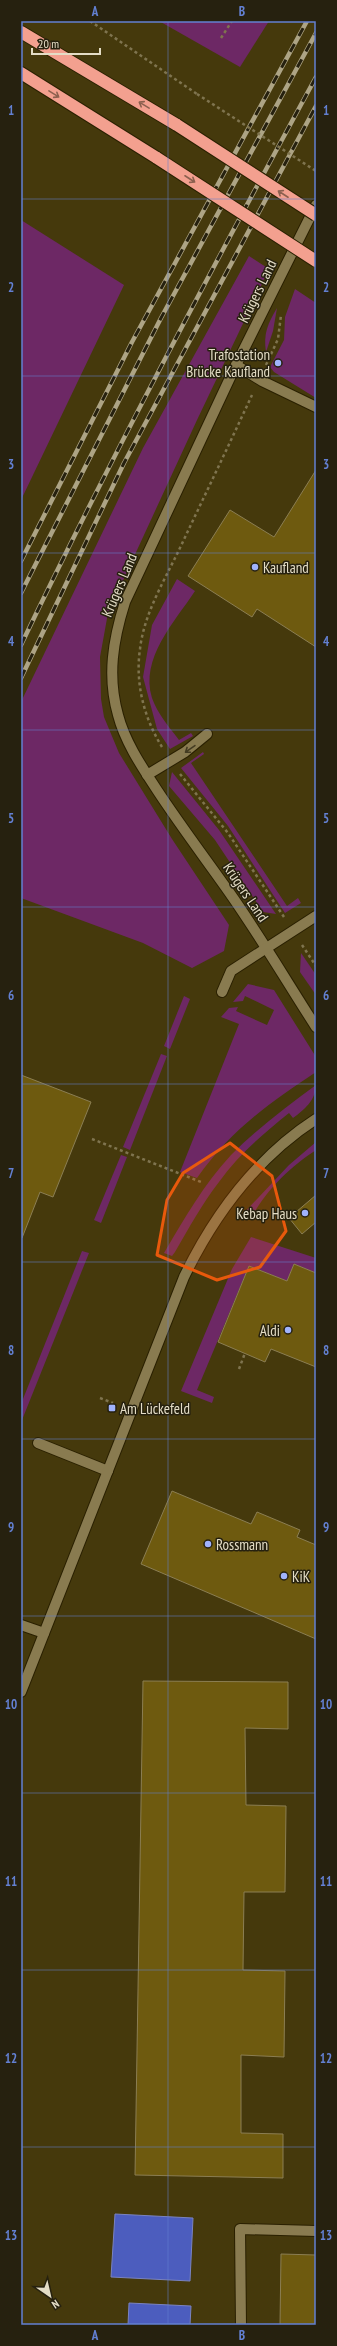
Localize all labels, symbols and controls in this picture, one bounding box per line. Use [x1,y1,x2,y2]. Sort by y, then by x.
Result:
text: A [91,3,99,20]
text: B [239,3,245,20]
scale bar [32,30,100,56]
text: 20 m [38,36,59,51]
one-way arrow [48,90,59,98]
one-way arrow [138,101,150,109]
text: 1 [8,102,14,119]
text: 1 [323,102,329,119]
one-way arrow [184,175,195,183]
one-way arrow [277,189,289,197]
street label: Krügers Land [234,256,280,326]
text: 2 [8,279,14,296]
text: 2 [323,279,329,296]
place label: Trafostation Brücke Kaufland [186,345,270,381]
marker: Trafostation Brücke Kaufland [273,358,283,368]
text: 3 [8,456,14,473]
text: 3 [323,456,329,473]
street label: Krügers Land [97,550,141,620]
place label: Kaufland [263,558,309,577]
marker: Kaufland [250,562,260,572]
text: 4 [8,633,15,650]
text: 4 [323,633,330,650]
one-way arrow [185,745,196,753]
text: 5 [8,810,14,827]
text: 5 [323,810,329,827]
street label: Krügers Land [219,859,273,925]
text: 6 [8,987,14,1004]
text: 6 [323,987,329,1004]
text: 7 [8,1165,14,1182]
text: 7 [323,1165,329,1182]
place label: Kebap Haus [236,1204,297,1223]
marker: Kebap Haus [300,1208,310,1218]
place label: Aldi [260,1321,280,1340]
marker: Aldi [283,1325,293,1335]
text: 8 [8,1342,14,1359]
text: 8 [323,1342,329,1359]
place label: Am Lückefeld [120,1399,190,1418]
marker: Am Lückefeld [107,1403,117,1413]
text: 9 [8,1519,14,1536]
text: 9 [323,1519,329,1536]
place label: Rossmann [216,1535,268,1554]
marker: Rossmann [203,1539,213,1549]
place label: KiK [292,1567,311,1586]
marker: KiK [279,1571,289,1581]
text: 10 [5,1696,17,1713]
text: 10 [320,1696,332,1713]
text: 11 [5,1873,17,1890]
text: 11 [320,1873,332,1890]
text: 12 [5,2050,17,2067]
text: 12 [320,2050,332,2067]
text: 13 [5,2227,17,2244]
text: 13 [320,2227,332,2244]
north arrow [30,2276,70,2316]
text: N [49,2297,62,2312]
text: A [91,2327,99,2344]
text: B [239,2327,245,2344]

